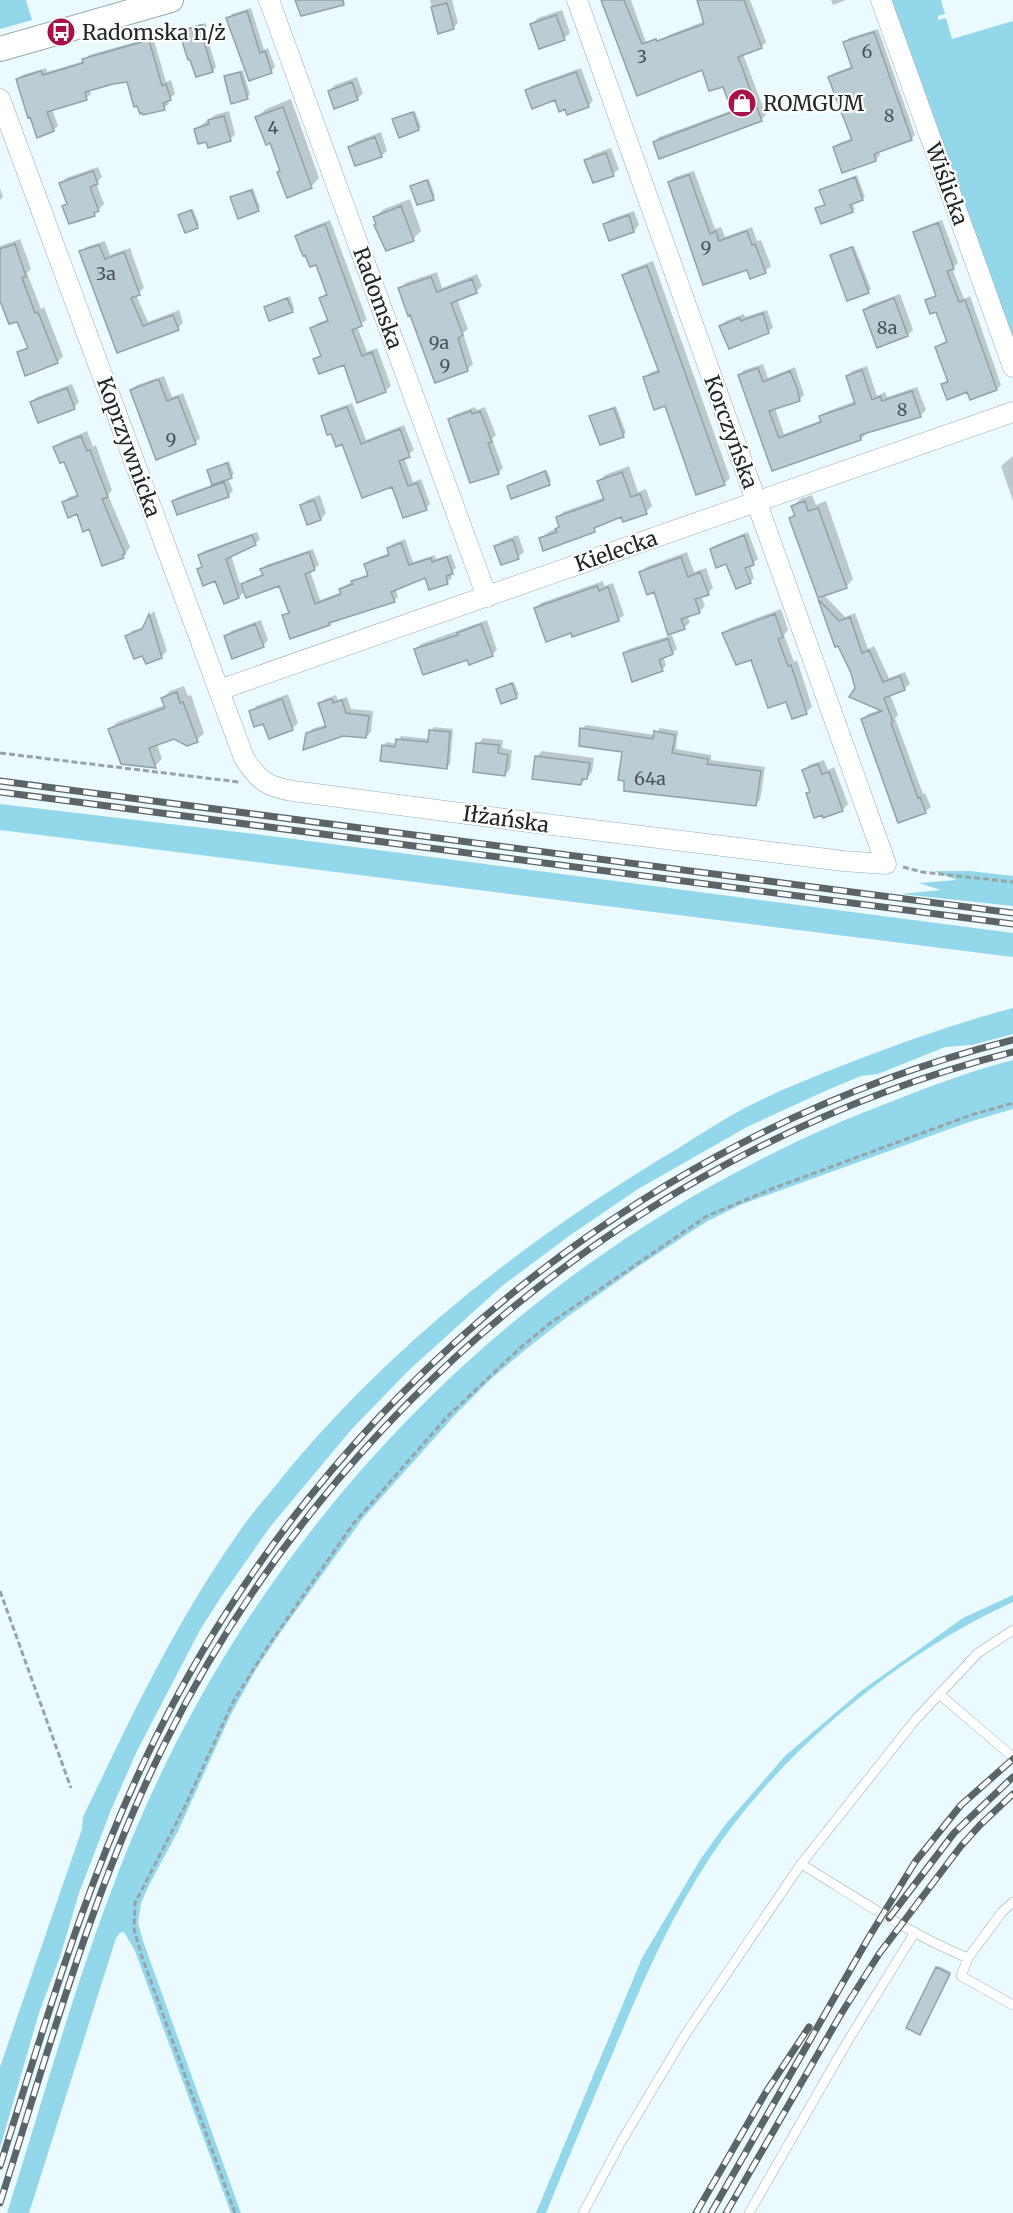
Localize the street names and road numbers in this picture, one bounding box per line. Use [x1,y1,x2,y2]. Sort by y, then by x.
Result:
street label: Wiślicka [919,138,974,229]
street label: Radomska [347,243,409,353]
street label: Korczyńska [698,372,764,492]
street label: Koprzywnicka [91,373,167,521]
street label: Kielecka [571,524,661,578]
street label: Iłżańska [461,800,551,838]

